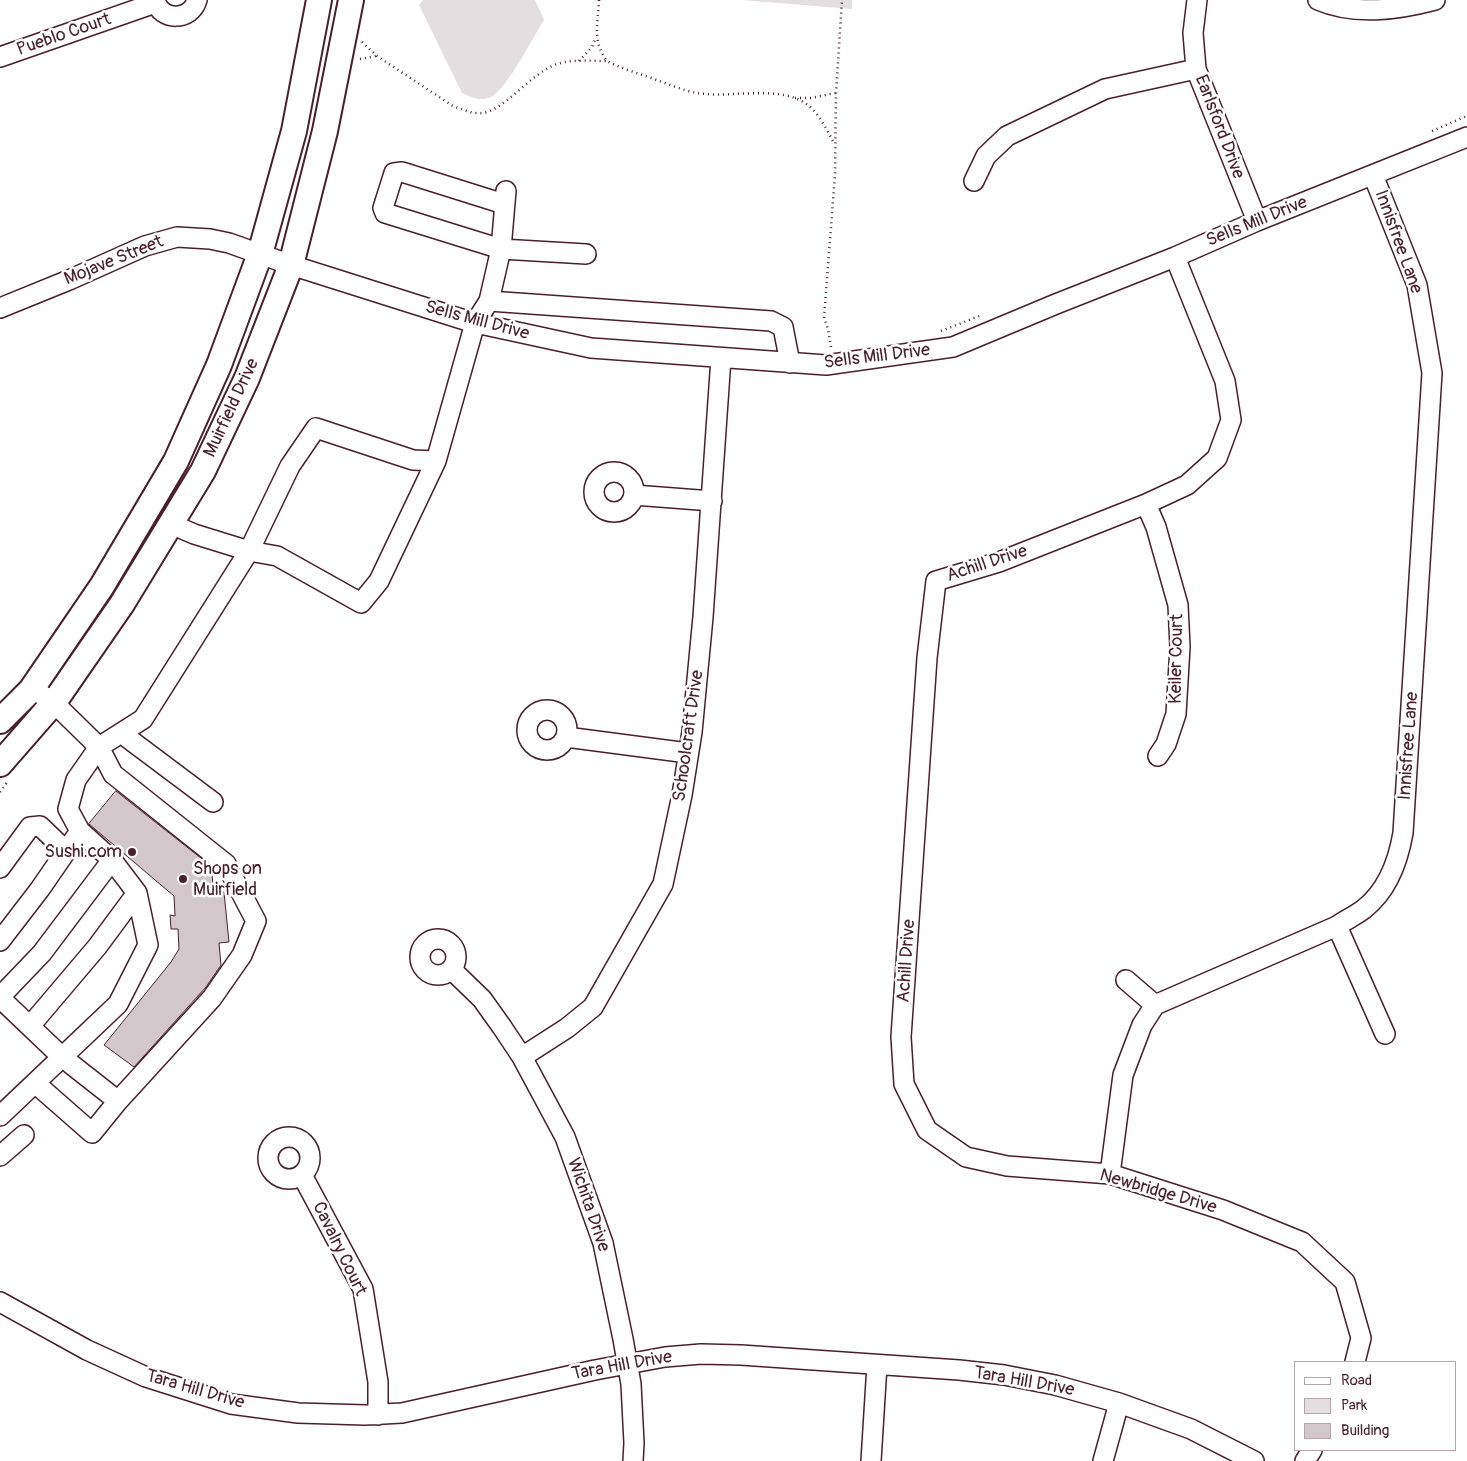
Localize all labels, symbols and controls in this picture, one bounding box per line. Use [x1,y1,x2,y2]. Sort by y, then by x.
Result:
street label: Pueblo Court [14,9,114,61]
street label: Earlsford Drive [1189,72,1249,182]
street label: Innisfree Lane [1369,187,1427,297]
street label: Sells Mill Drive [1203,192,1311,252]
street label: Mojave Street [61,231,167,291]
street label: Sells Mill Drive [423,297,531,345]
street label: Sells Mill Drive [823,340,931,374]
street label: Muirfield Drive [200,355,264,461]
street label: Achill Drive [944,541,1030,587]
street label: Keiler Court [1165,614,1189,704]
street label: Schoolcraft Drive [669,669,709,803]
street label: Innisfree Lane [1394,691,1424,801]
place label: Sushi.com [44,841,122,863]
marker: Sushi.com [126,846,138,858]
place label: Shops on Muirfield [193,858,262,901]
marker: Shops on Muirfield [177,873,189,885]
street label: Achill Drive [893,919,921,1003]
street label: Wichita Drive [562,1155,614,1255]
street label: Newbridge Drive [1097,1165,1219,1219]
street label: Cavalry Court [307,1199,371,1299]
street label: Tara Hill Drive [570,1347,674,1385]
legend [1294,1361,1457,1451]
street label: Tara Hill Drive [972,1363,1076,1401]
street label: Tara Hill Drive [143,1366,247,1414]
text: Road [1341,1371,1372,1390]
text: Park [1341,1396,1367,1415]
text: Building [1341,1421,1389,1440]

